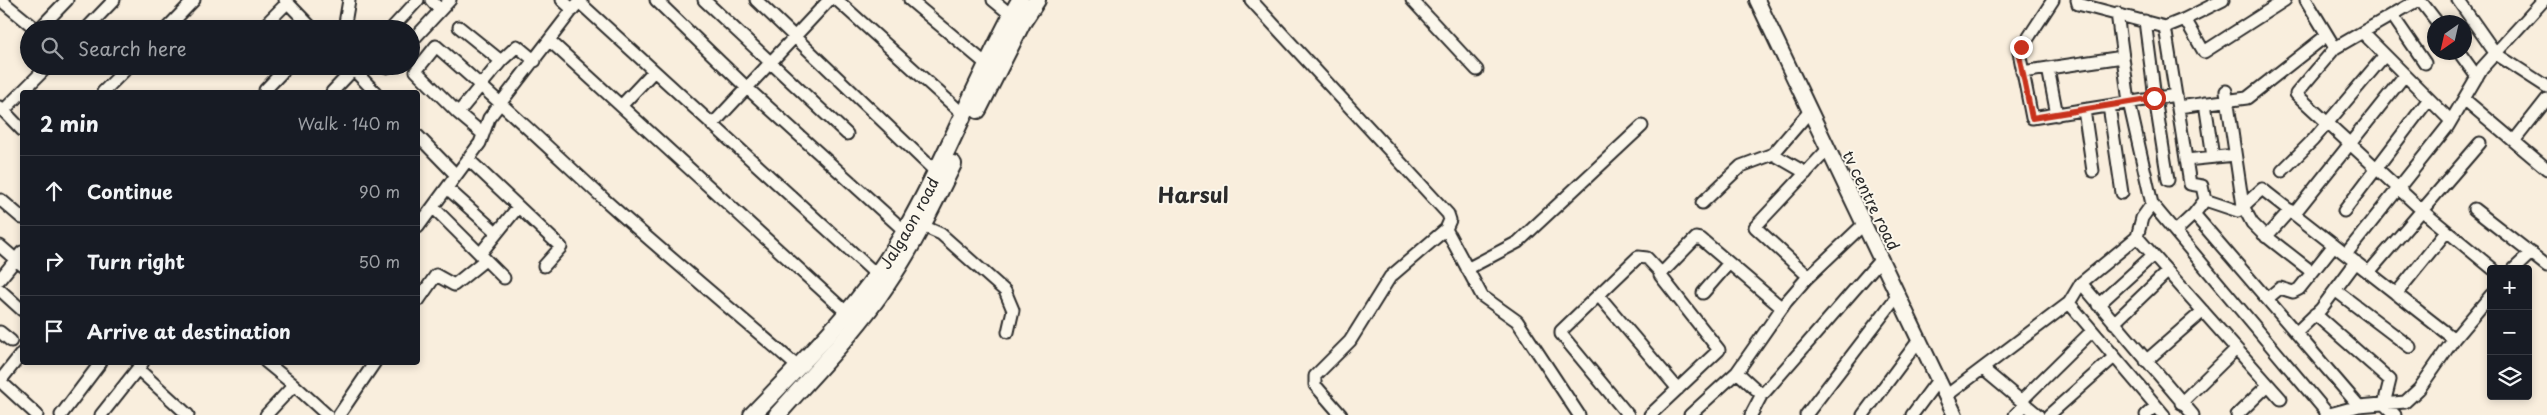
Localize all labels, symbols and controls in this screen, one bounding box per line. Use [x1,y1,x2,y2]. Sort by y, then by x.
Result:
north arrow [2427,15,2472,60]
search box [20,20,420,75]
icon: search [38,34,66,62]
text: Search here [78,34,187,62]
route end [2010,36,2033,59]
route start [2143,87,2166,110]
text: 2 min [40,107,99,139]
text: Walk · 140 m [298,111,400,135]
street label: tv centre road [1837,146,1907,254]
street label: Jalgaon road [873,173,944,273]
icon: ahead [40,177,68,205]
text: Continue [87,177,173,205]
district label: Harsul [1158,178,1228,210]
text: 90 m [359,179,400,203]
icon: right [40,247,68,275]
text: Turn right [87,247,185,275]
text: 50 m [359,249,400,273]
map controls [2487,265,2532,400]
button: + [2487,265,2532,310]
button: − [2487,310,2532,355]
icon: arrive [40,317,68,345]
text: Arrive at destination [87,317,291,345]
button: layers [2487,355,2532,400]

